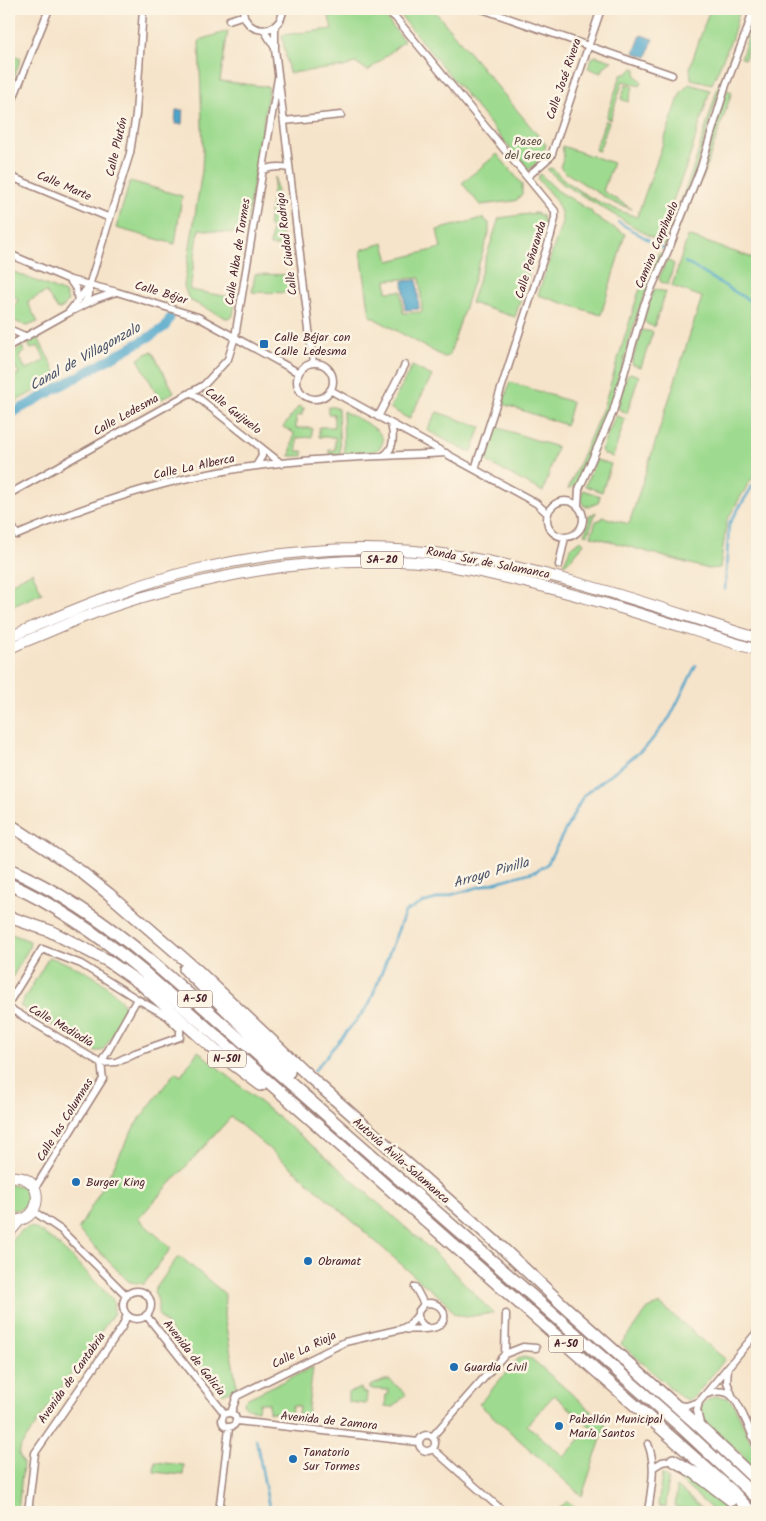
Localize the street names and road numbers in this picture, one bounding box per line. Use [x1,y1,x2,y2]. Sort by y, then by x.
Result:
street label: Calle José Rivera [541,35,587,122]
street label: Calle Plutón [101,115,133,179]
street label: Calle Marte [34,166,95,206]
street label: Calle Ciudad Rodrigo [271,191,303,297]
street label: Calle Alba de Tormes [220,197,256,307]
street label: Camino Carpihuelo [630,198,684,292]
street label: Calle Peñaranda [510,218,552,301]
street label: Calle Béjar [132,276,191,310]
street label: Calle Guijuelo [201,383,265,439]
street label: Calle Ledesma [90,389,163,441]
street label: Calle La Alberca [152,449,237,485]
street label: Ronda Sur de Salamanca [425,542,552,584]
road number: SA-20 [361,552,403,568]
road number: A-50 [178,991,212,1008]
street label: Calle Mediodía [25,1000,97,1053]
road number: N-501 [208,1050,246,1068]
street label: Calle las Columnas [32,1074,98,1166]
street label: Autovía Ávila-Salamanca [348,1113,454,1209]
street label: Avenida de Galicia [158,1316,230,1400]
street label: Calle La Rioja [268,1326,340,1374]
street label: Avenida de Cantabria [33,1328,111,1428]
road number: A-50 [548,1336,584,1352]
street label: Avenida de Zamora [280,1406,379,1436]

